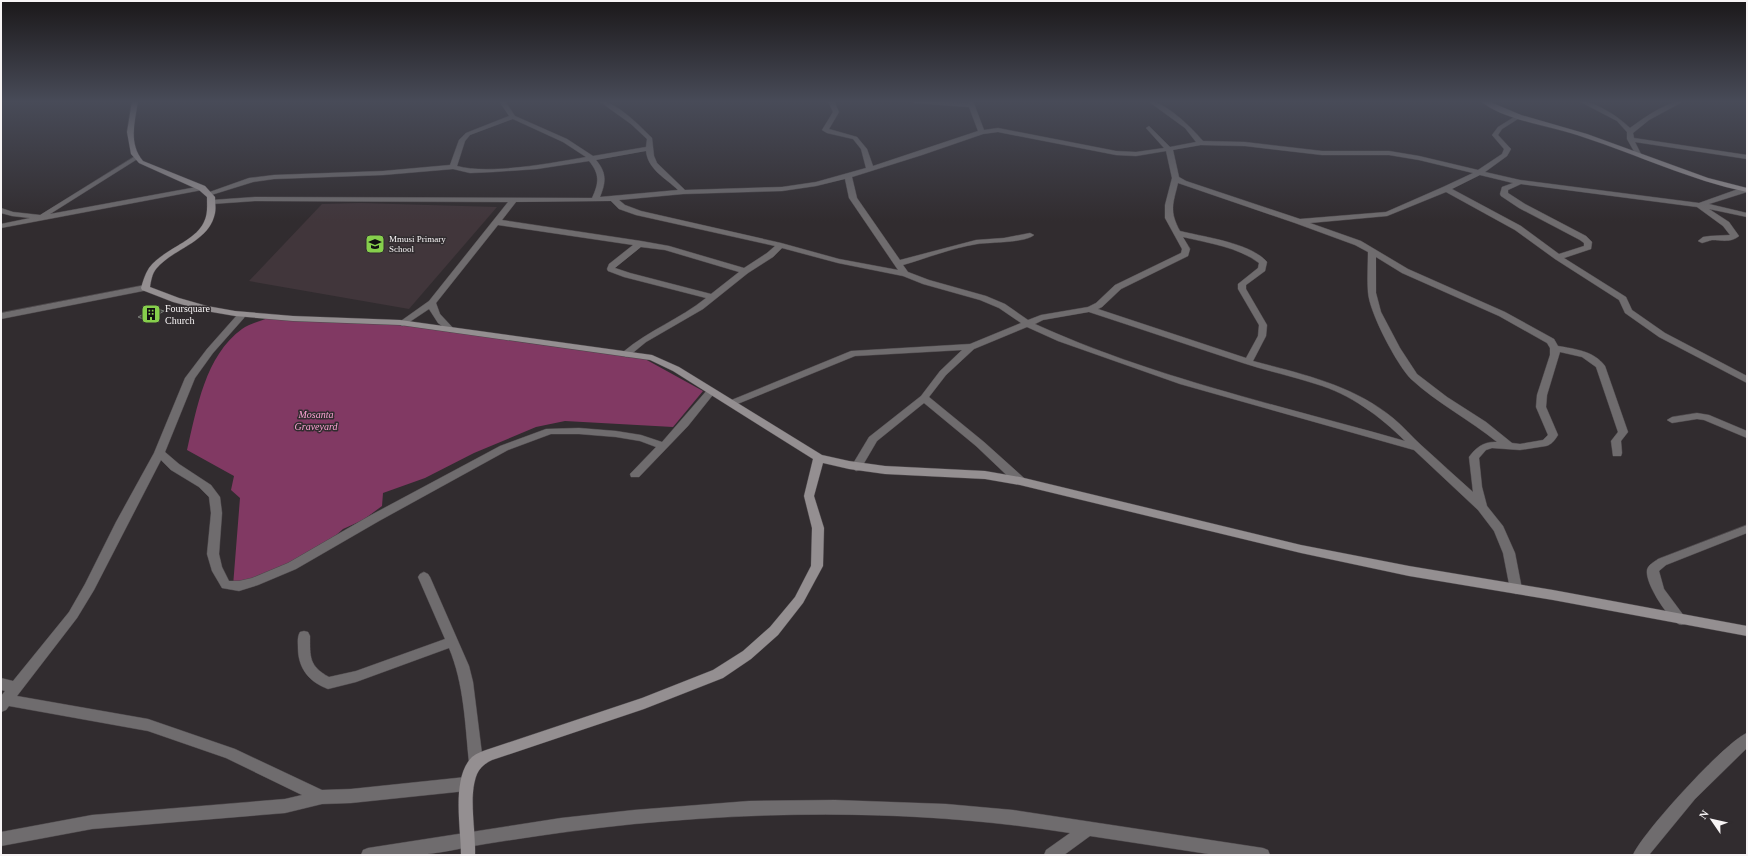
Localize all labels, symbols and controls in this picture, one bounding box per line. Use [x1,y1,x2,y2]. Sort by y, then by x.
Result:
school or university icon: Mmusi Primary School [364,233,386,255]
place label: Mmusi Primary School [389,234,446,254]
building icon: Foursquare Church [140,303,162,325]
place label: Foursquare Church [165,303,211,326]
park label: Mosanta Graveyard [295,409,338,432]
north arrow [1692,800,1732,840]
text: N [1697,808,1711,821]

